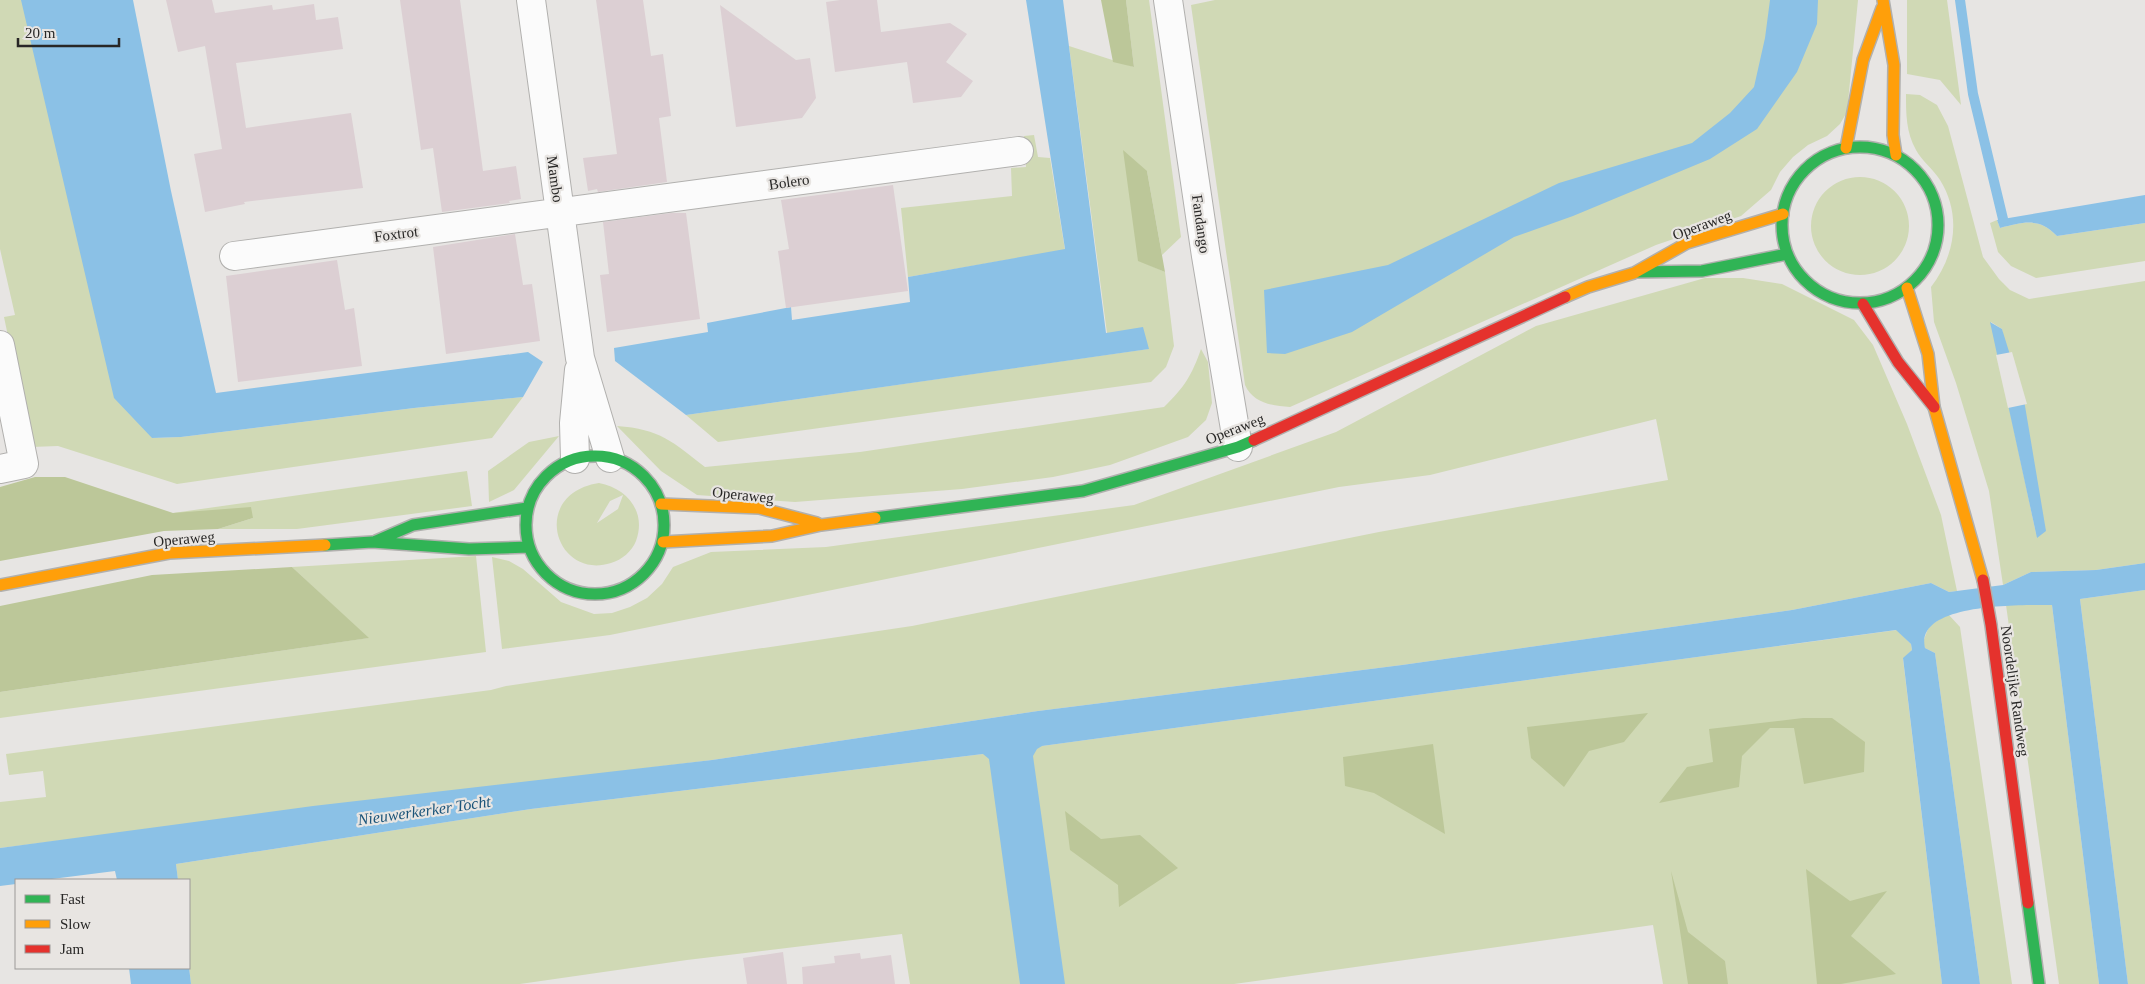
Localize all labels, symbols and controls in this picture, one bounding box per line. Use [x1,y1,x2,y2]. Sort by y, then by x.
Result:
scale bar [18,15,119,47]
text: 20 m [25,25,56,41]
street label: Mambo [544,155,566,203]
street label: Bolero [768,171,810,193]
street label: Fandango [1189,194,1213,254]
street label: Operaweg [1670,207,1734,243]
street label: Foxtrot [373,223,420,245]
street label: Operaweg [1203,410,1267,448]
street label: Operaweg [712,484,775,506]
street label: Operaweg [153,528,216,550]
street label: Noordelijke Randweg [1998,624,2032,758]
water label: Nieuwerkerker Tocht [356,793,492,828]
legend [15,879,190,969]
text: Fast [60,891,86,907]
text: Slow [60,916,91,932]
text: Jam [60,941,84,957]

